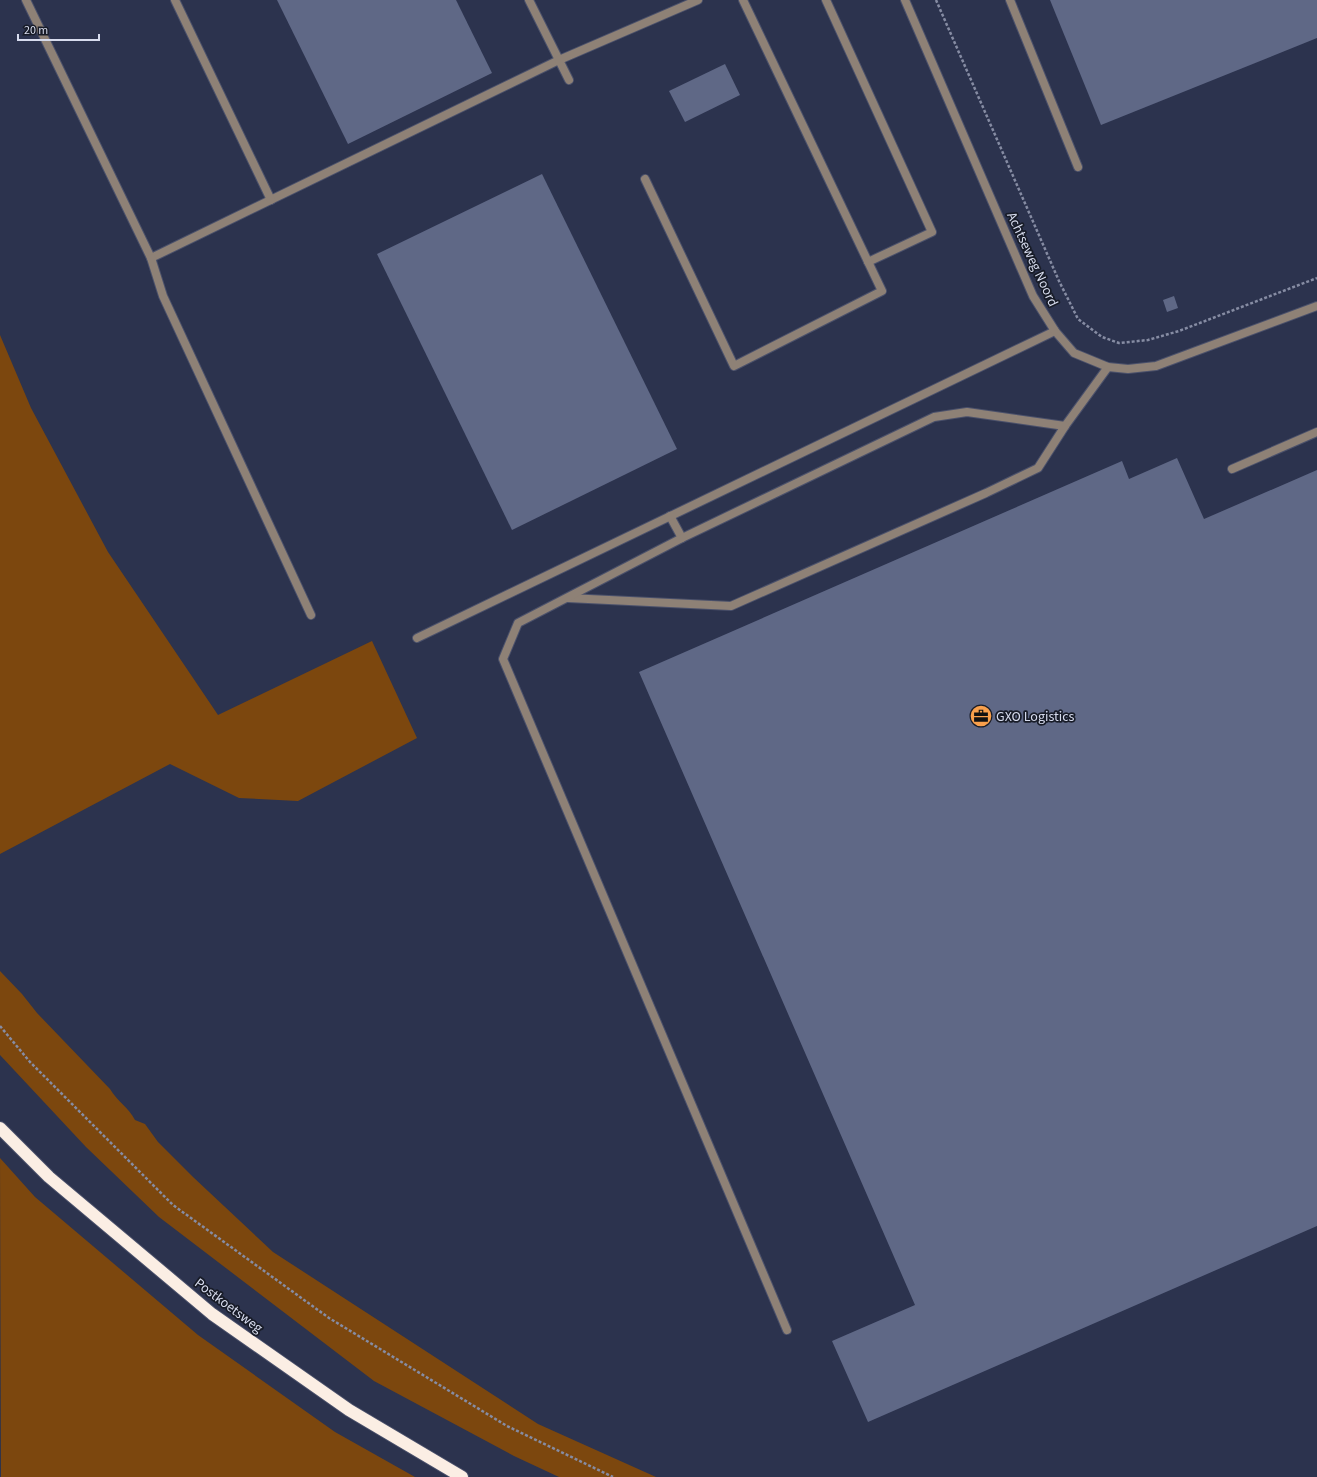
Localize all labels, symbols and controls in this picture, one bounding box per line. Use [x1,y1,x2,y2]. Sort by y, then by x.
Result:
scale bar [18,16,99,42]
text: 20 m [24,22,48,39]
street label: Achtseweg Noord [1001,209,1063,310]
office icon: GXO Logistics [968,703,994,729]
place label: GXO Logistics [996,707,1075,727]
street label: Postkoetsweg [190,1273,267,1338]

